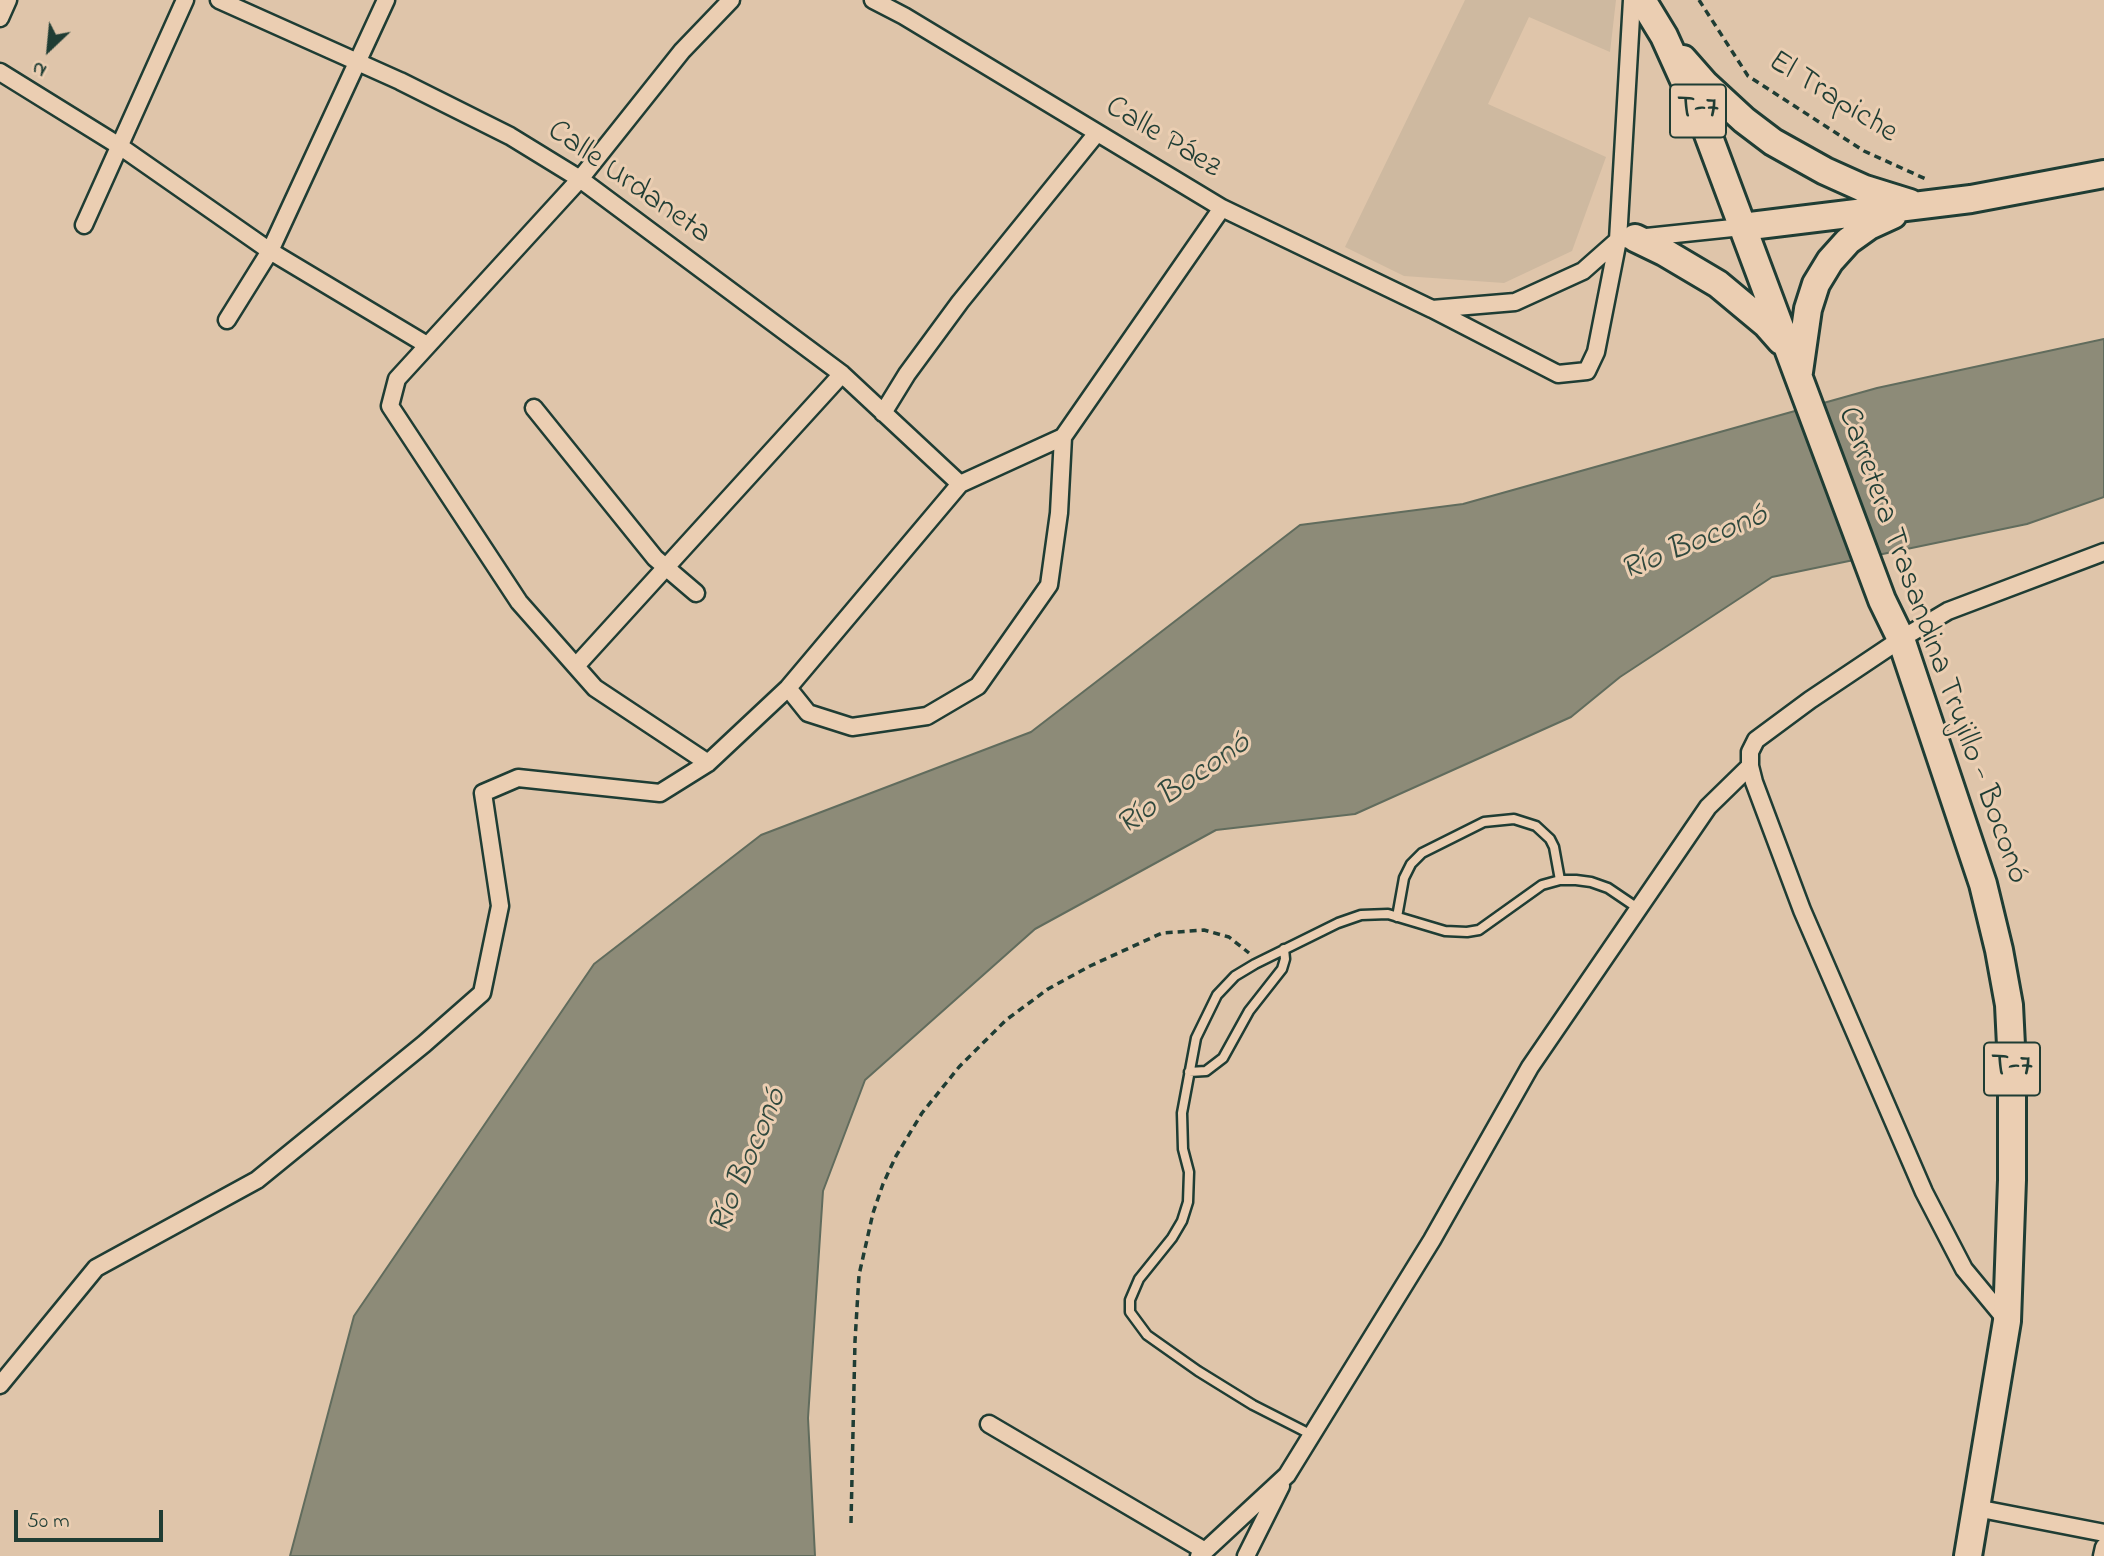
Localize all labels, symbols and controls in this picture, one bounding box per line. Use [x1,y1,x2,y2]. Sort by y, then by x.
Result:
north arrow [14,14,84,84]
street label: El Trapiche [1760,44,1904,154]
text: N [28,53,51,83]
road number: T-7 [1670,85,1726,138]
street label: Calle Páez [1097,89,1227,189]
street label: Calle Urdaneta [539,113,717,255]
street label: Carretera Trasandina Trujillo - Boconó [1827,402,2035,890]
water label: Río Boconó [1616,498,1774,592]
water label: Río Boconó [1110,726,1260,846]
road number: T-7 [1984,1042,2040,1096]
water label: Río Boconó [702,1083,798,1241]
scale bar [18,1496,166,1540]
text: 50 m [27,1507,70,1537]

